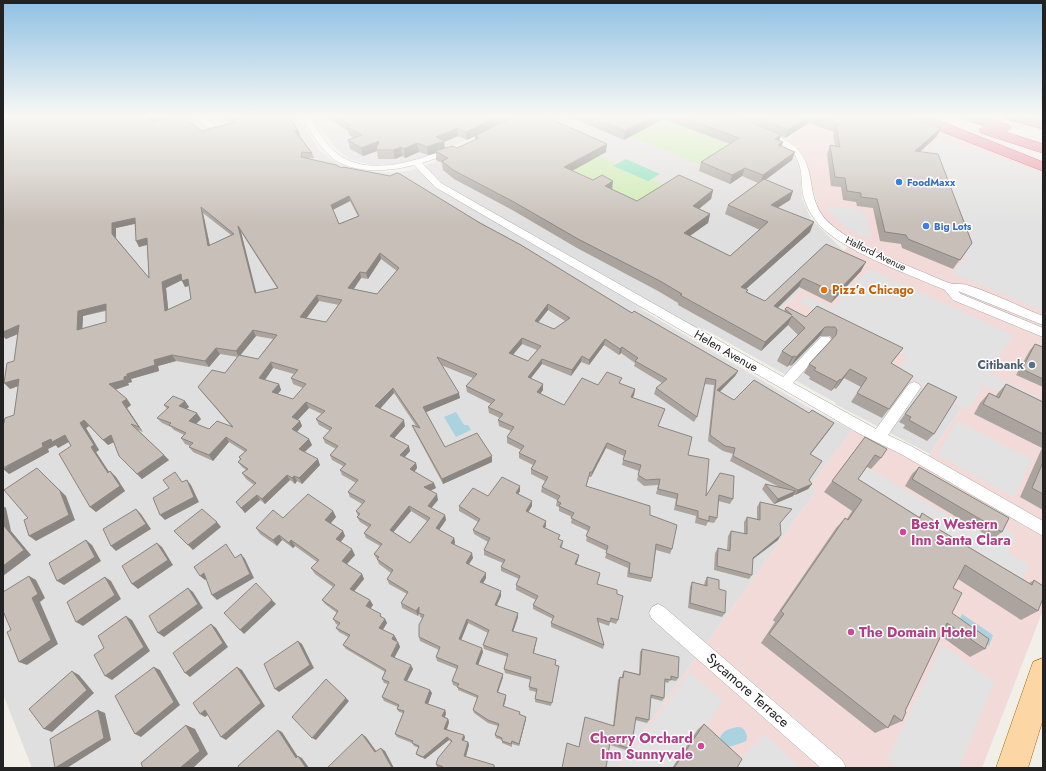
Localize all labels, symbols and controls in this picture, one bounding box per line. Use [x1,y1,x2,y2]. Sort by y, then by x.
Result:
place label: FoodMaxx [907,175,956,190]
marker: FoodMaxx [894,177,904,187]
place label: Big Lots [934,219,972,234]
marker: Big Lots [921,221,931,231]
street label: Halford Avenue [843,232,909,275]
place label: Pizz’a Chicago [832,281,914,299]
marker: Pizz’a Chicago [819,285,829,295]
street label: Helen Avenue [691,325,761,377]
place label: Citibank [977,356,1024,374]
marker: Citibank [1027,360,1037,370]
place label: Best Western Inn Santa Clara [911,514,1011,550]
marker: Best Western Inn Santa Clara [898,527,908,537]
place label: The Domain Hotel [859,622,976,642]
marker: The Domain Hotel [846,627,856,637]
street label: Sycamore Terrace [702,648,794,732]
place label: Cherry Orchard Inn Sunnyvale [590,728,693,764]
marker: Cherry Orchard Inn Sunnyvale [696,741,706,751]

